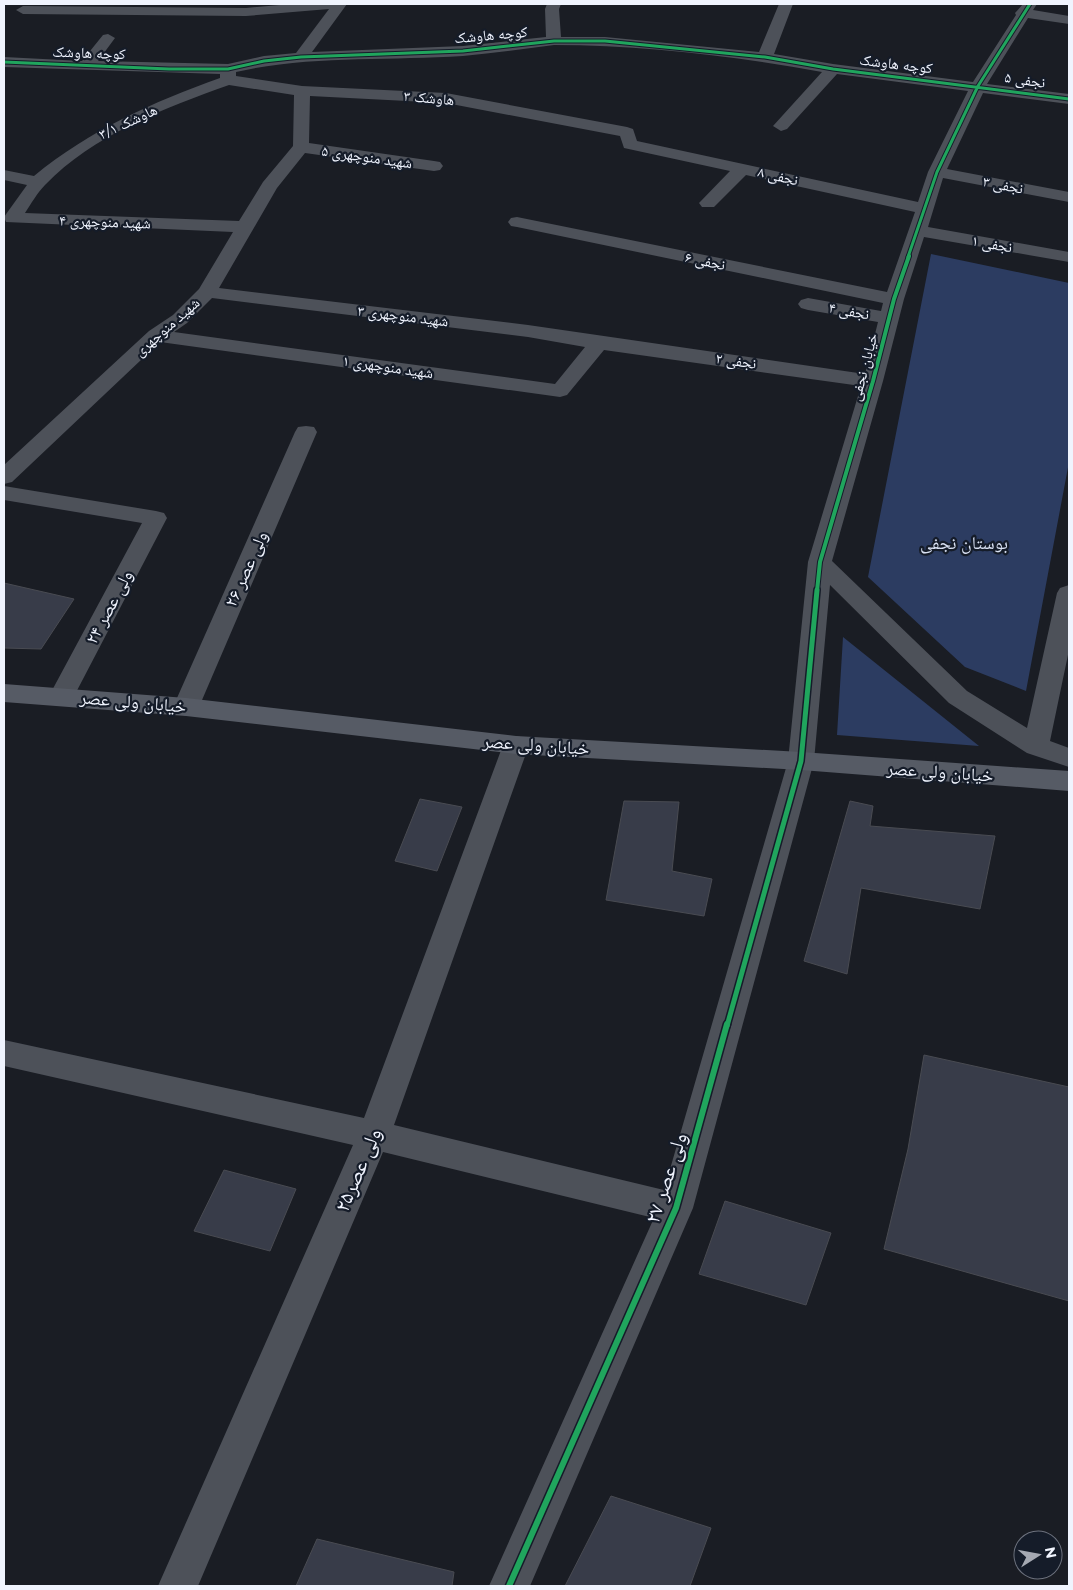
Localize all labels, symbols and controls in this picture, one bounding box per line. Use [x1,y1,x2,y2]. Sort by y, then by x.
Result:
street label: کوچه هاوشک [454,22,528,47]
street label: کوچه هاوشک [52,42,126,63]
street label: کوچه هاوشک [858,50,934,77]
street label: نجفی ۵ [1003,67,1047,93]
street label: هاوشک ۳ [403,86,455,109]
street label: هاوشک ۳/۱ [96,100,160,143]
street label: شهید منوچهری ۵ [320,141,414,173]
street label: نجفی ۸ [756,162,800,190]
street label: نجفی ۳ [981,171,1025,199]
street label: شهید منوچهری ۴ [59,210,151,234]
street label: نجفی ۱ [970,231,1014,257]
street label: نجفی ۶ [683,247,727,275]
street label: شهید منوچهری [130,293,204,361]
street label: نجفی ۴ [827,298,871,324]
street label: شهید منوچهری ۳ [356,300,450,332]
street label: خیابان نجفی [845,330,883,403]
street label: نجفی ۲ [714,348,758,374]
street label: شهید منوچهری ۱ [341,351,435,383]
street label: ولی عصر ۲۶ [220,528,272,610]
park label: بوستان نجفی [920,532,1008,554]
street label: ولی عصر ۲۴ [80,566,138,648]
street label: خیابان ولی عصر [78,686,187,718]
street label: خیابان ولی عصر [481,730,590,760]
street label: خیابان ولی عصر [885,757,994,787]
street label: ولی عصر۲۵ [329,1124,387,1216]
street label: ولی عصر ۲۷ [639,1129,693,1227]
north arrow [1013,1530,1063,1580]
text: N [1041,1545,1061,1560]

